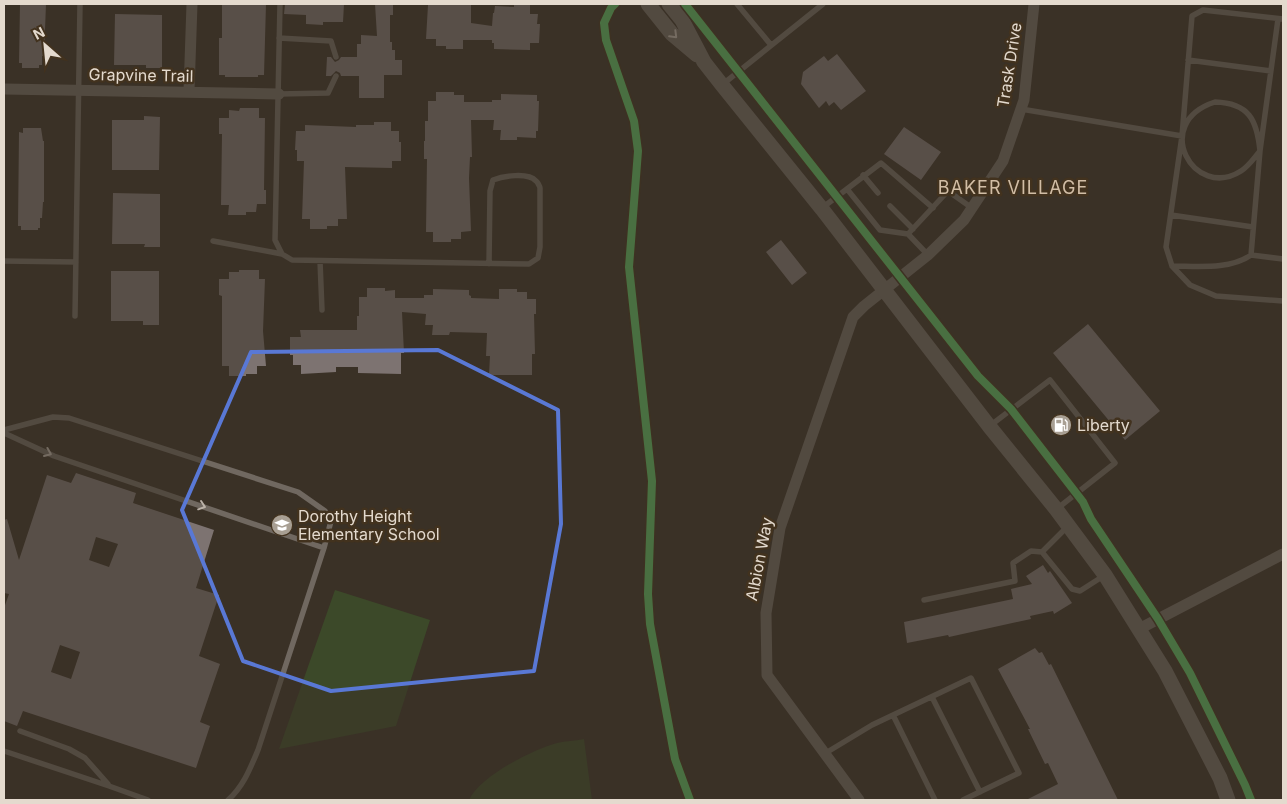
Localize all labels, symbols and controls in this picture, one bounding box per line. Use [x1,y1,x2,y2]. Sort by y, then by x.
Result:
north arrow [20,20,70,70]
street label: Trask Drive [992,21,1026,109]
text: N [30,23,47,43]
one-way arrow [668,29,677,38]
street label: Grapvine Trail [88,64,194,86]
district label: BAKER VILLAGE [938,177,1088,198]
fuel station icon: Liberty [1049,413,1073,437]
place label: Liberty [1077,415,1130,435]
one-way arrow [43,447,52,458]
one-way arrow [197,500,206,510]
place label: Dorothy Height Elementary School [298,506,440,544]
school or university icon: Dorothy Height Elementary School [270,513,294,537]
street label: Albion Way [741,515,777,603]

